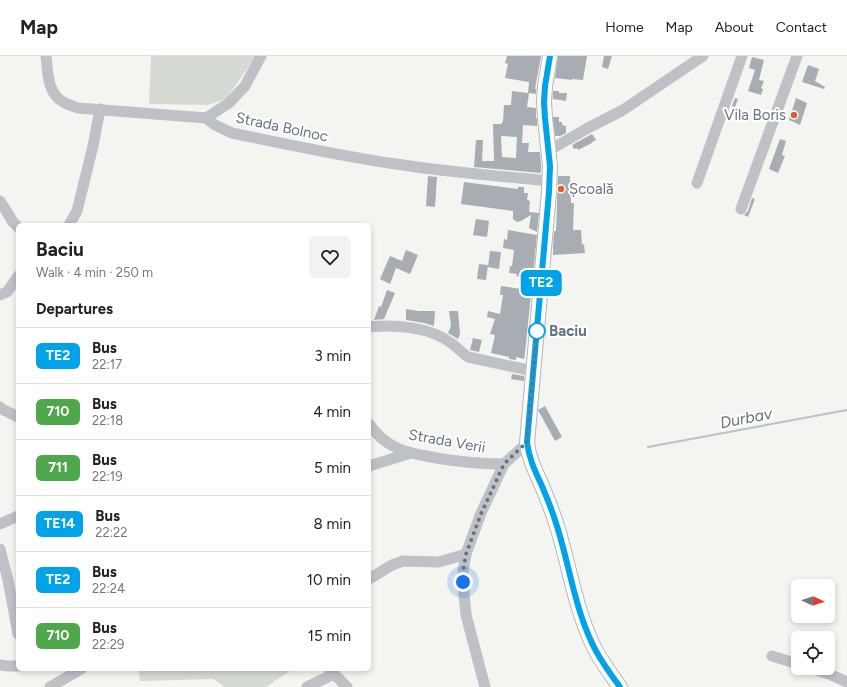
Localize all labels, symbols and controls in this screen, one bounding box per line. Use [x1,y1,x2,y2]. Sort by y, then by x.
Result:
text: Map [20,16,58,39]
text: Home [605,19,644,36]
text: Map [666,19,693,36]
text: About [715,19,754,36]
text: Contact [776,19,827,36]
place label: Vila Boris [724,106,786,124]
street label: Strada Bolnoc [234,108,330,146]
marker: Vila Boris [789,110,799,120]
place label: Școală [569,180,614,198]
marker: Școală [556,184,566,194]
button: heart [309,236,351,278]
text: Baciu [36,238,84,261]
text: Walk · 4 min · 250 m [36,265,153,280]
line badge: TE2 [518,270,564,296]
text: TE2 [529,274,553,291]
text: Departures [36,300,113,318]
marker: Baciu [528,322,546,340]
place label: Baciu [549,322,587,340]
text: Bus [92,339,117,357]
text: TE2 [46,347,70,364]
text: 3 min [315,347,351,365]
text: 22:17 [92,357,122,372]
text: Bus [92,395,117,413]
text: 710 [47,403,69,420]
text: 4 min [313,403,351,421]
water label: Durbav [718,404,774,432]
text: 22:18 [92,413,123,428]
street label: Strada Verii [407,425,487,457]
text: Bus [92,451,117,469]
text: 711 [48,459,68,476]
text: 5 min [314,459,351,477]
text: 22:19 [92,469,123,484]
text: Bus [95,507,120,525]
text: TE14 [44,515,75,532]
text: 8 min [313,515,351,533]
text: 22:22 [95,525,128,540]
text: Bus [92,563,117,581]
text: TE2 [46,571,70,588]
text: 10 min [307,571,351,589]
your location [453,572,473,592]
north arrow [791,579,835,623]
map controls [791,579,835,675]
text: 22:24 [92,581,125,596]
text: Bus [92,619,117,637]
text: 710 [47,627,69,644]
text: 15 min [308,627,351,645]
button: locate [791,631,835,675]
text: 22:29 [92,637,124,652]

